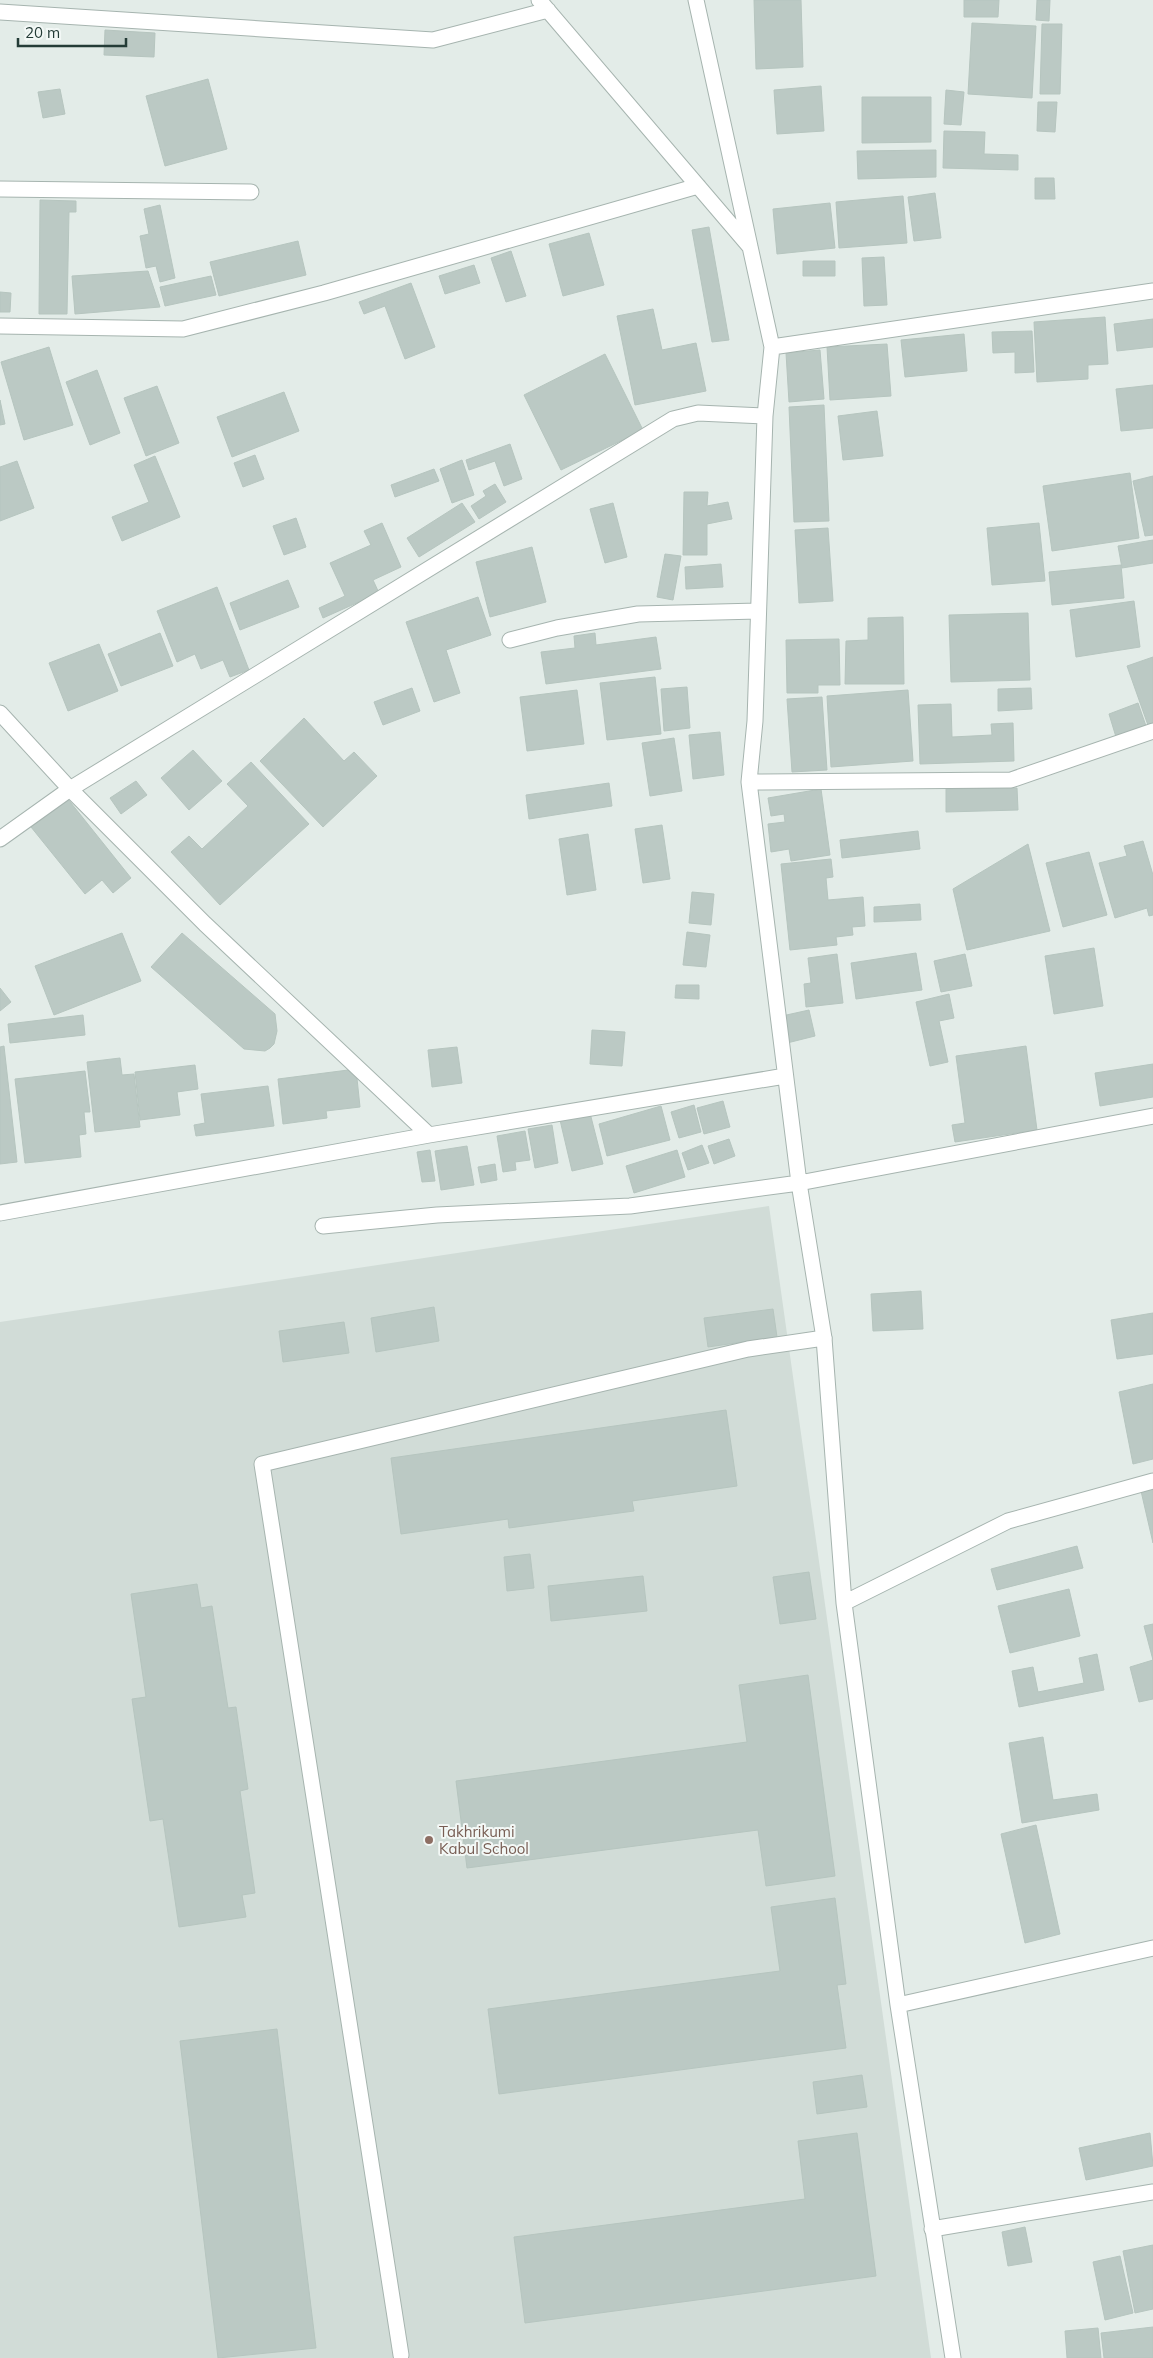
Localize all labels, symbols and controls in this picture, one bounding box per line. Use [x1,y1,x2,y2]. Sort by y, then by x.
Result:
scale bar [18,15,125,47]
text: 20 m [25,23,60,42]
place label: Takhrikumi Kabul School [439,1822,529,1858]
marker: Takhrikumi Kabul School [423,1834,435,1846]

